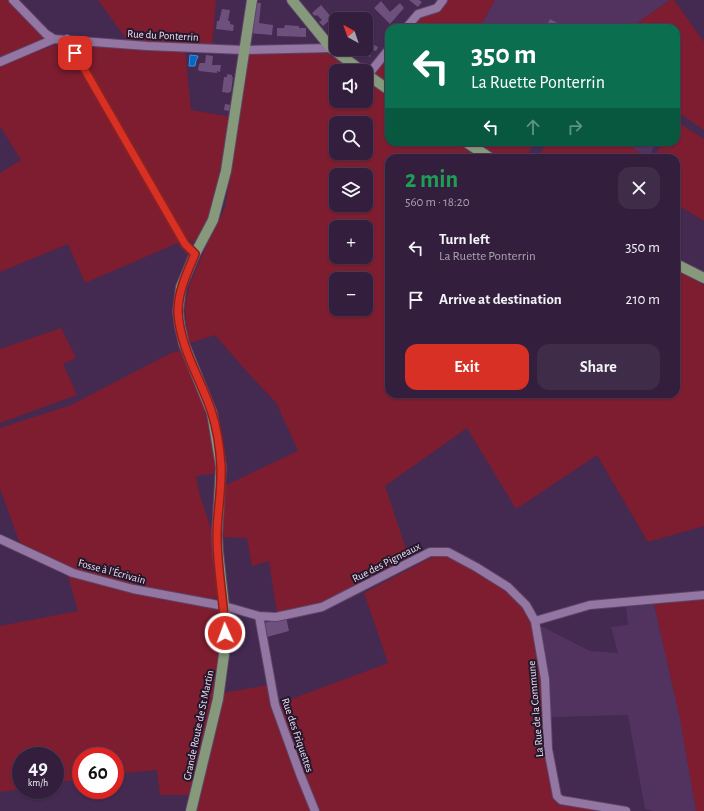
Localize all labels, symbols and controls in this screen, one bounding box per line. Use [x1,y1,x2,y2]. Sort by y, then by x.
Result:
north arrow [329,12,373,56]
map controls [329,12,373,316]
street label: Rue du Ponterrin [127,28,199,43]
pin [58,36,92,70]
icon: left [405,40,457,92]
text: 350 m [471,41,537,69]
icon: arrive [64,42,86,64]
button: sound [329,64,373,108]
text: La Ruette Ponterrin [471,74,605,92]
button: search [329,116,373,160]
icon: left [480,116,502,138]
icon: ahead [522,116,544,138]
icon: right [564,116,586,138]
button: close [618,167,660,209]
button: layers [329,168,373,212]
text: 2 min [405,168,458,192]
text: 560 m · 18:20 [405,196,470,209]
button: + [329,220,373,264]
text: Turn left [439,232,490,247]
icon: left [405,237,427,259]
text: 350 m [625,240,660,255]
text: La Ruette Ponterrin [439,250,536,263]
button: − [329,272,373,316]
icon: arrive [405,289,427,311]
text: Arrive at destination [439,292,562,307]
text: 210 m [626,292,660,307]
button: Exit [405,344,529,390]
button: Share [537,344,660,390]
street label: Rue des Pigneaux [350,540,422,584]
street label: Fosse à l'Écrivain [77,556,147,586]
position arrow [204,612,246,654]
street label: La Rue de la Commune [526,660,545,758]
street label: Grande Route de St Martin [181,669,216,781]
street label: Rue des Friquettes [280,697,315,774]
speed limit sign: 60 [72,747,124,799]
text: 49 [28,758,48,778]
text: km/h [28,778,48,788]

